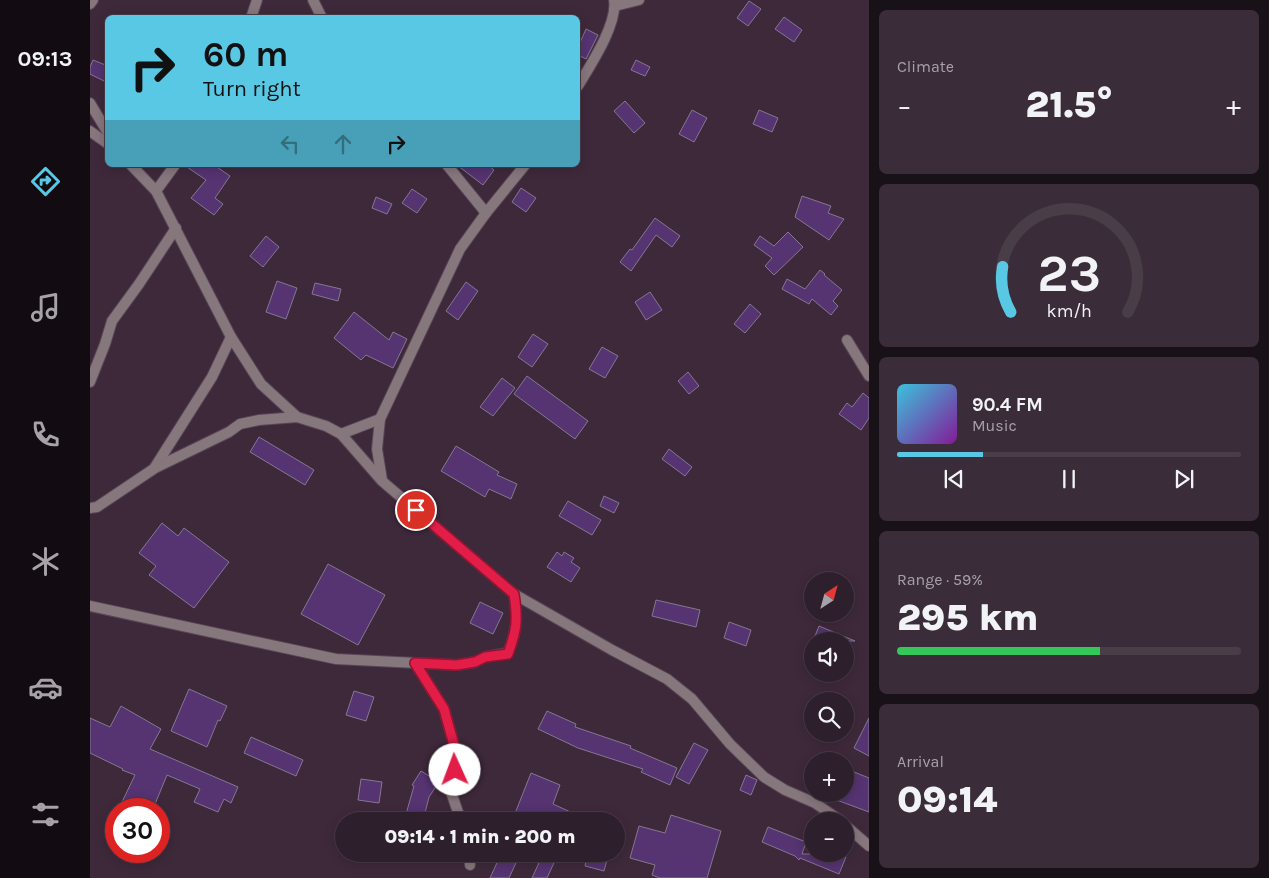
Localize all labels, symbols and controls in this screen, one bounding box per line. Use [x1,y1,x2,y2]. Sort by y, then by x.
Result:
text: 60 m [203,34,288,75]
icon: right [120,35,185,100]
text: 09:13 [18,46,72,72]
text: Climate [897,57,954,76]
text: Turn right [203,76,301,102]
text: 21.5° [1025,82,1113,127]
text: − [897,89,912,122]
text: + [1226,89,1241,122]
icon: left [276,130,304,158]
icon: ahead [329,130,357,158]
icon: right [382,130,410,158]
icon: directions [28,164,63,199]
text: 23 [1037,243,1101,304]
icon: music [28,290,63,325]
text: km/h [1046,301,1092,322]
text: 90.4 FM [972,394,1043,416]
text: Music [972,416,1017,435]
icon: phone [28,417,63,452]
icon: previous [940,465,968,493]
icon: pause [1055,465,1083,493]
icon: next [1170,465,1198,493]
pin [395,489,437,531]
icon: arrive [402,496,430,524]
icon: climate [28,544,63,579]
text: Range · 59% [897,570,983,589]
north arrow [804,572,854,622]
map controls [804,572,854,862]
text: 295 km [897,595,1039,640]
button: sound [804,632,854,682]
icon: car [28,670,63,705]
button: search [804,692,854,742]
position arrow [428,743,480,795]
button: + [804,752,854,802]
text: Arrival [897,752,944,771]
text: 09:14 [897,777,997,822]
icon: filters [28,797,63,832]
speed limit sign: 30 [105,798,170,863]
button: − [804,812,854,862]
text: 09:14 · 1 min · 200 m [384,826,576,848]

